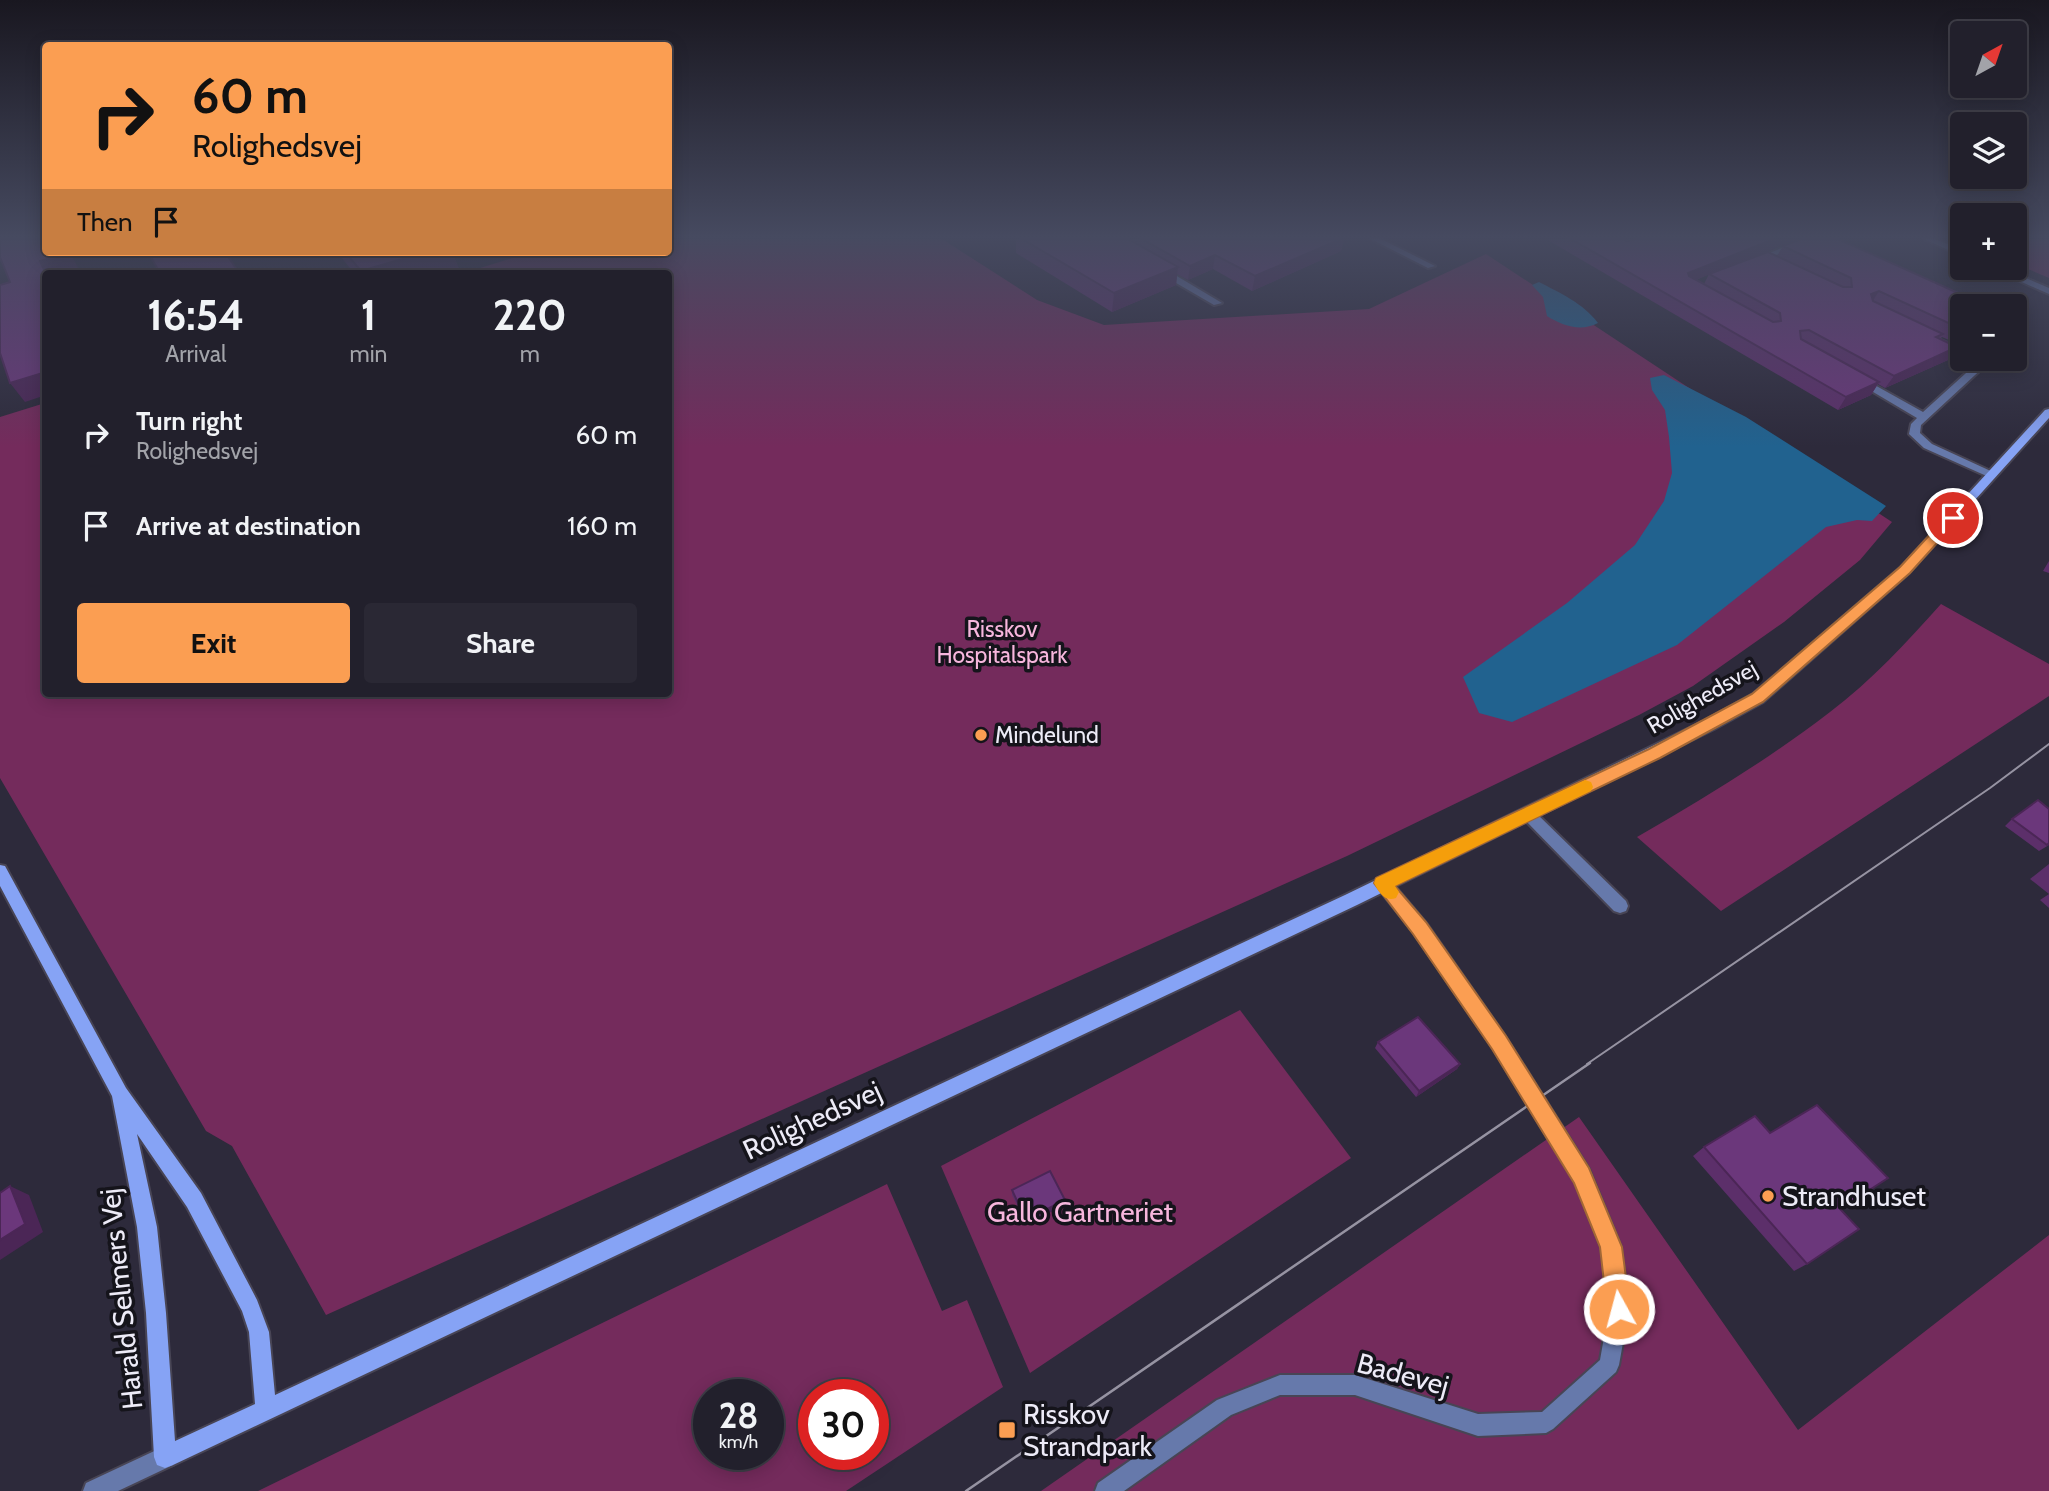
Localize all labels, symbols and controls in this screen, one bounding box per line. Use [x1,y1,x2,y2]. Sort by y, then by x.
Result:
north arrow [1950,21,2026,98]
map controls [1950,21,2027,371]
text: 60 m [192,66,308,125]
icon: right [77,70,168,161]
button: layers [1950,112,2027,189]
text: Rolighedsvej [192,126,362,165]
icon: arrive [147,203,185,241]
button: + [1950,203,2027,280]
text: Then [77,206,133,238]
text: 16:54 [147,289,244,341]
text: 1 [361,289,376,341]
text: 220 [493,289,567,341]
button: − [1950,294,2027,371]
text: Arrival [165,340,226,368]
text: min [350,340,387,368]
text: m [520,340,540,368]
text: Turn right [136,405,242,437]
icon: right [77,416,115,454]
text: 60 m [575,419,637,451]
text: Rolighedsvej [136,437,258,465]
pin [1923,488,1983,548]
icon: arrive [1934,499,1972,537]
icon: arrive [77,507,115,545]
text: Arrive at destination [136,510,361,542]
text: 160 m [567,510,637,542]
button: Exit [77,603,350,683]
button: Share [364,603,637,683]
park label: Risskov Hospitalspark [937,615,1068,669]
street label: Rolighedsvej [1642,654,1762,740]
place label: Mindelund [995,721,1099,749]
marker: Mindelund [973,727,989,743]
street label: Rolighedsvej [737,1073,887,1167]
place label: Strandhuset [1782,1179,1926,1213]
street label: Harald Selmers Vej [92,1187,150,1411]
marker: Strandhuset [1760,1188,1776,1204]
park label: Gallo Gartneriet [987,1195,1173,1229]
position arrow [1582,1272,1656,1346]
street label: Badevej [1353,1345,1453,1403]
speed limit sign: 30 [798,1379,889,1470]
text: 28 [719,1394,758,1437]
place label: Risskov Strandpark [1023,1397,1153,1463]
marker: Risskov Strandpark [997,1420,1017,1440]
text: km/h [719,1431,758,1453]

